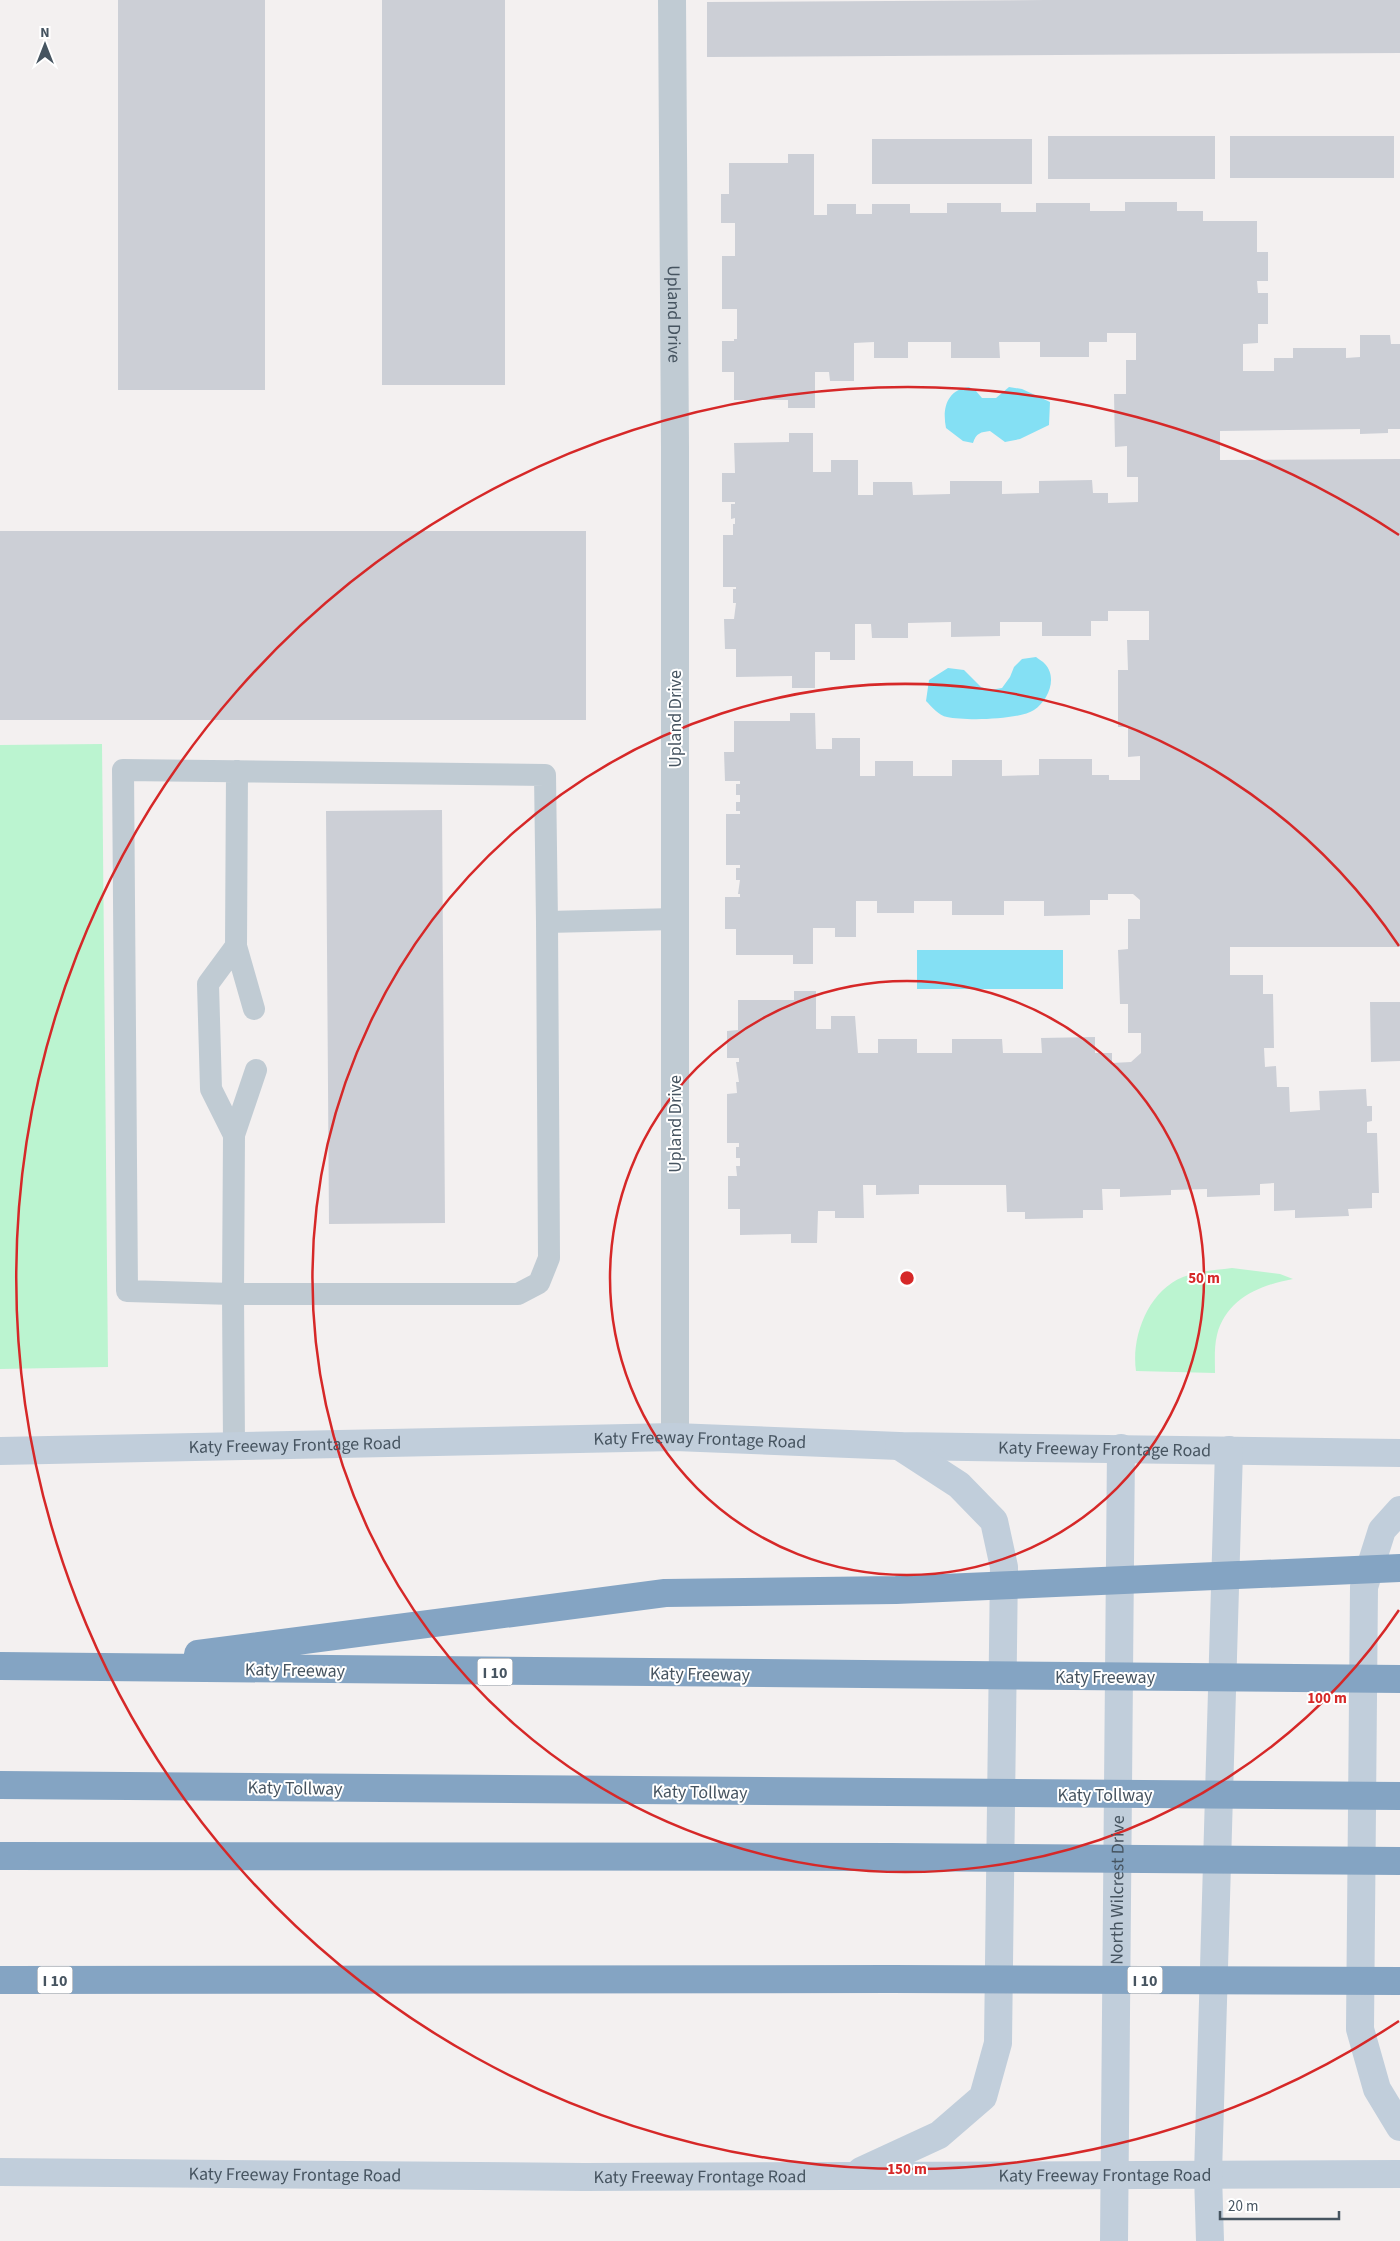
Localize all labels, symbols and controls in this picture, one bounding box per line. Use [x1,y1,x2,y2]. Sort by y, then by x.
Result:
north arrow [20,20,70,70]
text: N [40,23,50,43]
street label: Upland Drive [661,265,686,363]
street label: Upland Drive [663,670,688,768]
street label: Upland Drive [663,1075,688,1173]
text: 50 m [1188,1268,1220,1289]
centre of rings [898,1269,916,1287]
street label: Katy Freeway Frontage Road [593,1425,807,1455]
street label: Katy Freeway Frontage Road [188,1431,402,1460]
street label: Katy Freeway Frontage Road [998,1435,1211,1463]
street label: Katy Freeway [245,1657,346,1684]
road number: I 10 [478,1658,512,1685]
street label: Katy Freeway [650,1661,751,1688]
street label: Katy Freeway [1055,1665,1156,1690]
text: 100 m [1307,1688,1347,1709]
street label: Katy Tollway [247,1775,343,1802]
street label: Katy Tollway [652,1779,748,1806]
street label: Katy Tollway [1058,1783,1153,1808]
street label: North Wilcrest Drive [1104,1815,1131,1965]
road number: I 10 [38,1966,72,1994]
road number: I 10 [1128,1966,1162,1994]
text: 150 m [887,2159,927,2180]
street label: Katy Freeway Frontage Road [188,2162,402,2188]
street label: Katy Freeway Frontage Road [998,2163,1211,2188]
street label: Katy Freeway Frontage Road [593,2164,806,2190]
scale bar [1220,2188,1339,2220]
text: 20 m [1228,2196,1258,2217]

